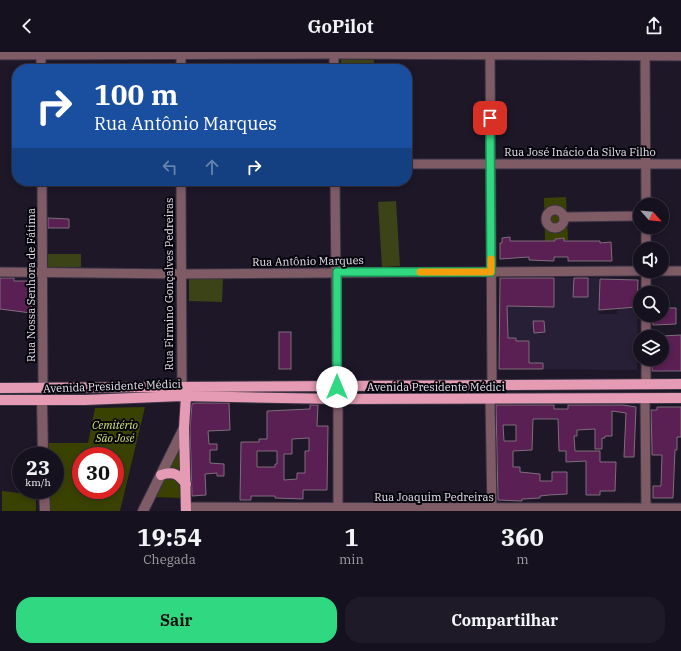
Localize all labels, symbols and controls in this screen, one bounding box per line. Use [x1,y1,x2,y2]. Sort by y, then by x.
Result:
icon: back [16,15,38,37]
text: GoPilot [308,15,373,38]
icon: share [643,15,665,37]
text: 100 m [94,76,178,113]
icon: right [28,80,80,132]
pin [473,101,507,135]
icon: arrive [479,107,501,129]
text: Rua Antônio Marques [94,112,277,135]
street label: Rua José Inácio da Silva Filho [504,145,656,159]
icon: left [159,156,181,178]
icon: ahead [201,156,223,178]
icon: right [243,156,265,178]
street label: Rua Firmino Gonçalves Pedreiras [162,198,176,370]
north arrow [633,198,669,234]
map controls [633,198,669,366]
street label: Rua Nossa Senhora de Fátima [24,208,38,362]
button: sound [633,242,669,278]
street label: Rua Antônio Marques [252,253,364,269]
button: search [633,286,669,322]
button: layers [633,330,669,366]
position arrow [316,366,358,408]
street label: Avenida Presidente Médici [43,377,182,395]
street label: Avenida Presidente Médici [367,380,505,394]
park label: Cemitério São José [92,418,139,445]
speed limit sign: 30 [72,447,124,499]
text: 23 [26,454,50,481]
text: km/h [25,476,51,489]
street label: Rua Joaquim Pedreiras [374,490,494,504]
text: 19:54 [137,521,202,553]
text: 1 [344,521,359,553]
text: 360 [501,521,544,553]
text: Chegada [143,551,196,568]
text: min [339,551,364,568]
text: m [516,551,529,568]
button: Sair [16,597,337,643]
button: Compartilhar [345,597,665,643]

